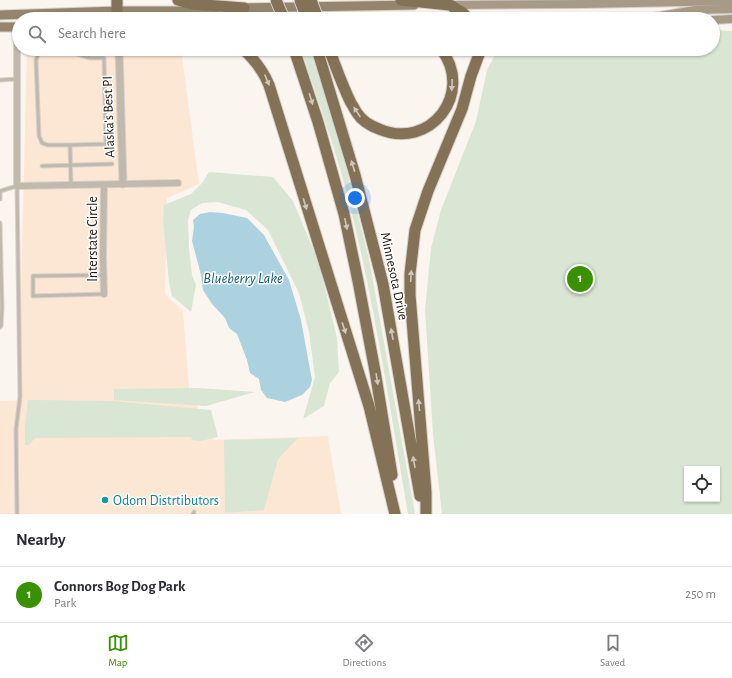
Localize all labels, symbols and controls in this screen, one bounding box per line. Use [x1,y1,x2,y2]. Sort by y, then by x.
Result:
search box [12,12,720,56]
icon: search [26,23,48,45]
text: Search here [58,26,126,41]
one-way arrow [264,74,270,86]
street label: Alaska's Best PI [101,76,117,158]
one-way arrow [449,79,456,91]
one-way arrow [308,94,314,106]
one-way arrow [353,107,361,117]
one-way arrow [350,160,356,172]
your location [345,188,365,208]
street label: Interstate Circle [86,196,100,282]
one-way arrow [302,198,308,210]
one-way arrow [344,218,350,231]
street label: Minnesota Drive [378,231,410,321]
pin: 1 [567,264,593,294]
one-way arrow [407,270,414,282]
water label: Blueberry Lake [203,271,283,286]
one-way arrow [342,322,348,334]
one-way arrow [388,328,394,340]
one-way arrow [374,373,380,386]
one-way arrow [416,399,422,411]
one-way arrow [411,456,417,468]
map controls [684,466,720,502]
button: locate [684,466,720,502]
place label: Odom Distrtibutors [113,494,219,508]
marker: Odom Distrtibutors [100,495,110,505]
text: Nearby [16,531,66,548]
text: Connors Bog Dog Park [54,579,185,594]
text: 1 [27,588,31,601]
text: 250 m [685,588,716,601]
text: Park [54,597,76,610]
tab: Map [107,632,129,669]
tab: Directions [342,632,386,669]
tab: Saved [600,632,625,669]

